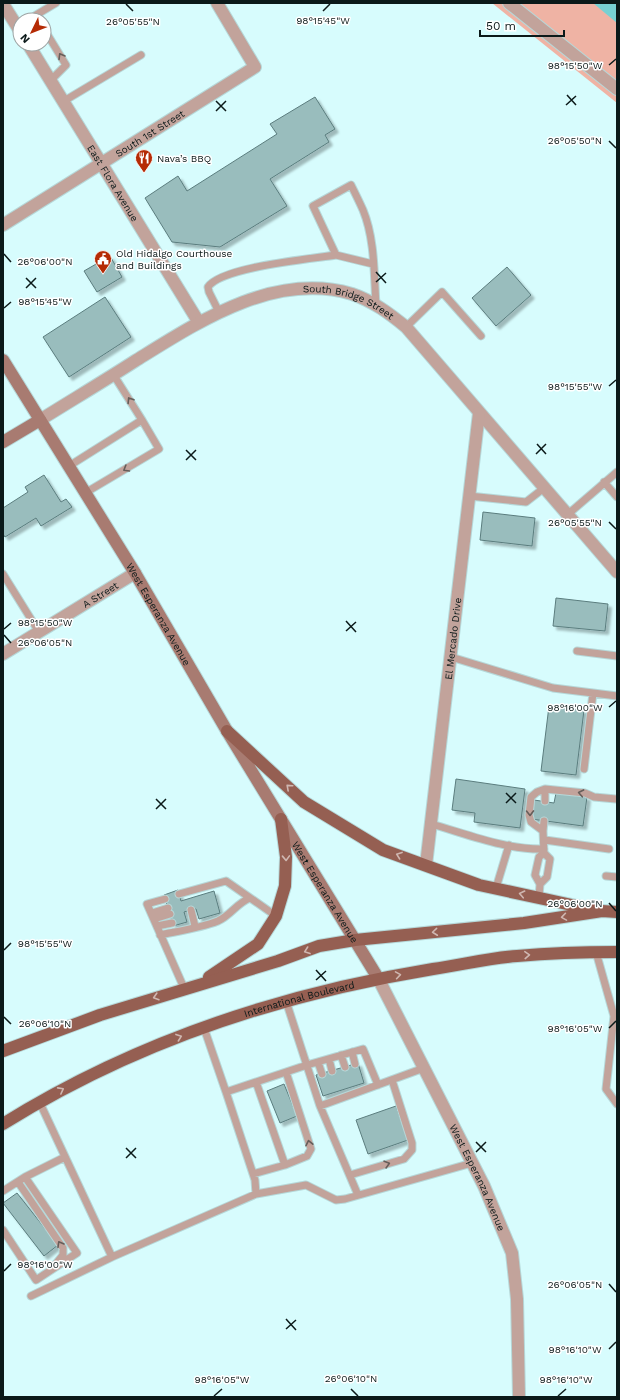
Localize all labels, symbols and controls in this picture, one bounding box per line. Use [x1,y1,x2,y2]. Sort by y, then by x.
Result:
north arrow [12,12,52,52]
scale bar [480,12,564,38]
text: 98°15'45"W [296,15,350,26]
text: 26°05'55"N [106,16,160,27]
text: 50 m [486,19,516,33]
text: N [18,31,33,46]
one-way arrow [58,53,65,60]
text: 98°15'50"W [548,60,603,71]
street label: South 1st Street [113,107,187,159]
text: 26°05'50"N [548,135,602,146]
street label: East Flora Avenue [85,143,141,224]
restaurant icon: Nava’s BBQ [134,148,154,173]
place label: Nava’s BBQ [157,153,211,164]
place label: Old Hidalgo Courthouse and Buildings [116,248,233,271]
public building icon: Old Hidalgo Courthouse and Buildings [93,249,113,274]
text: 26°06'00"N [18,256,72,267]
street label: South Bridge Street [303,283,397,322]
text: 98°15'45"W [18,296,72,307]
text: 98°15'55"W [548,381,603,392]
one-way arrow [128,398,135,405]
one-way arrow [123,465,130,472]
text: 26°05'55"N [548,517,602,528]
street label: West Esperanza Avenue [124,561,193,668]
street label: A Street [81,579,121,610]
street label: El Mercado Drive [443,597,463,680]
text: 98°15'50"W [18,617,73,628]
text: 26°06'05"N [18,637,72,648]
text: 98°16'00"W [547,702,603,713]
one-way arrow [286,785,294,792]
one-way arrow [578,789,584,798]
one-way arrow [526,810,534,816]
street label: West Esperanza Avenue [290,839,360,945]
one-way arrow [395,852,402,860]
one-way arrow [282,855,290,861]
one-way arrow [519,890,526,899]
text: 26°06'00"N [548,898,602,909]
one-way arrow [561,912,568,921]
one-way arrow [432,928,438,937]
text: 98°15'55"W [18,938,73,949]
one-way arrow [304,946,311,954]
one-way arrow [524,951,530,960]
one-way arrow [395,971,401,980]
street label: International Boulevard [243,979,356,1019]
one-way arrow [153,992,160,1001]
text: 26°06'10"N [19,1018,71,1029]
text: 98°16'05"W [548,1023,603,1034]
one-way arrow [176,1033,183,1041]
one-way arrow [57,1087,64,1095]
street label: West Esperanza Avenue [447,1122,507,1233]
one-way arrow [306,1139,314,1146]
one-way arrow [383,1160,390,1169]
one-way arrow [57,1241,64,1248]
text: 98°16'00"W [17,1259,73,1270]
text: 26°06'05"N [548,1279,602,1290]
text: 98°16'10"W [548,1344,602,1355]
text: 26°06'10"N [325,1373,377,1384]
text: 98°16'05"W [195,1374,250,1385]
text: 98°16'10"W [539,1374,593,1385]

